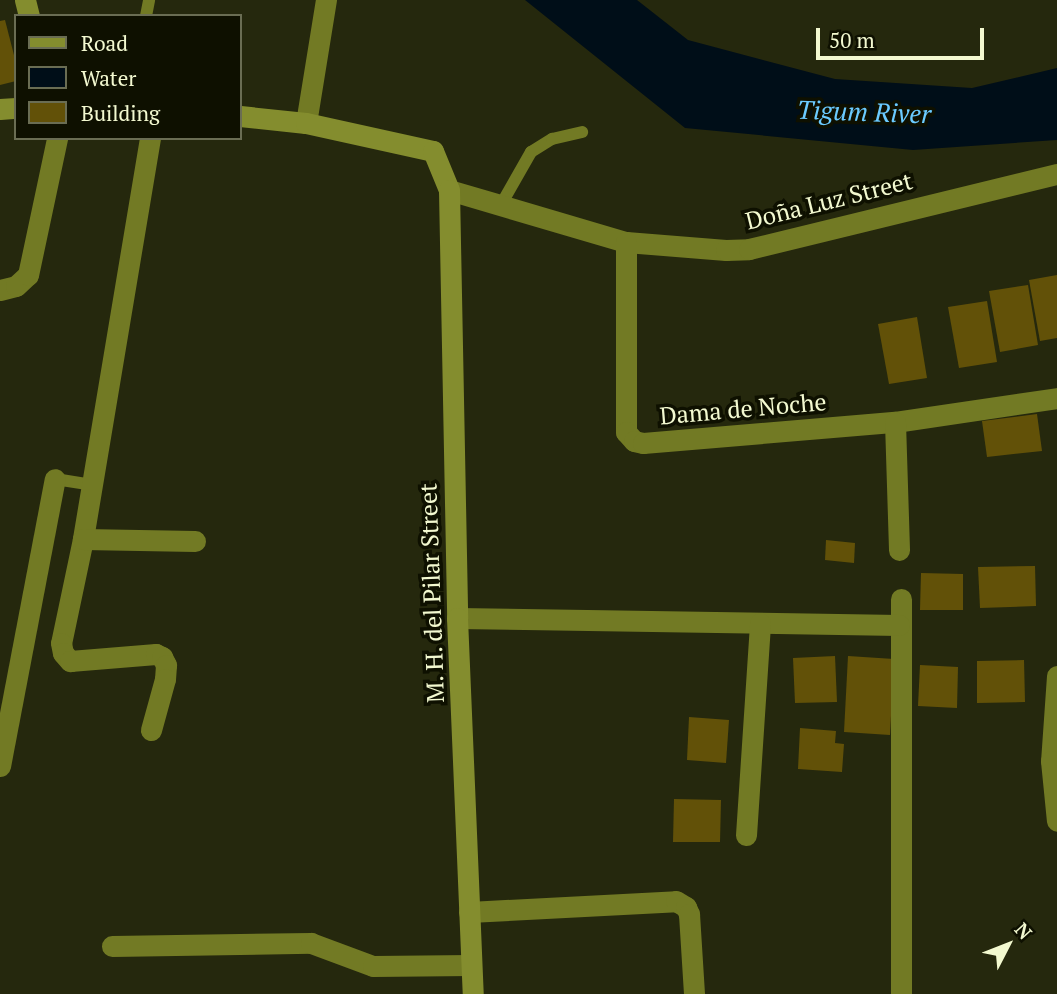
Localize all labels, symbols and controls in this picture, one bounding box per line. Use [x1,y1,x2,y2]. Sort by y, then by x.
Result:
legend [14,14,242,140]
scale bar [819,14,987,58]
text: 50 m [829,26,875,54]
text: Road [81,29,128,57]
text: Water [81,64,136,92]
water label: Tigum River [796,94,932,130]
text: Building [81,99,160,127]
street label: Doña Luz Street [743,166,915,236]
street label: Dama de Noche [658,387,828,431]
street label: M. H. del Pilar Street [414,482,450,704]
north arrow [973,910,1043,980]
text: N [1010,917,1038,944]

